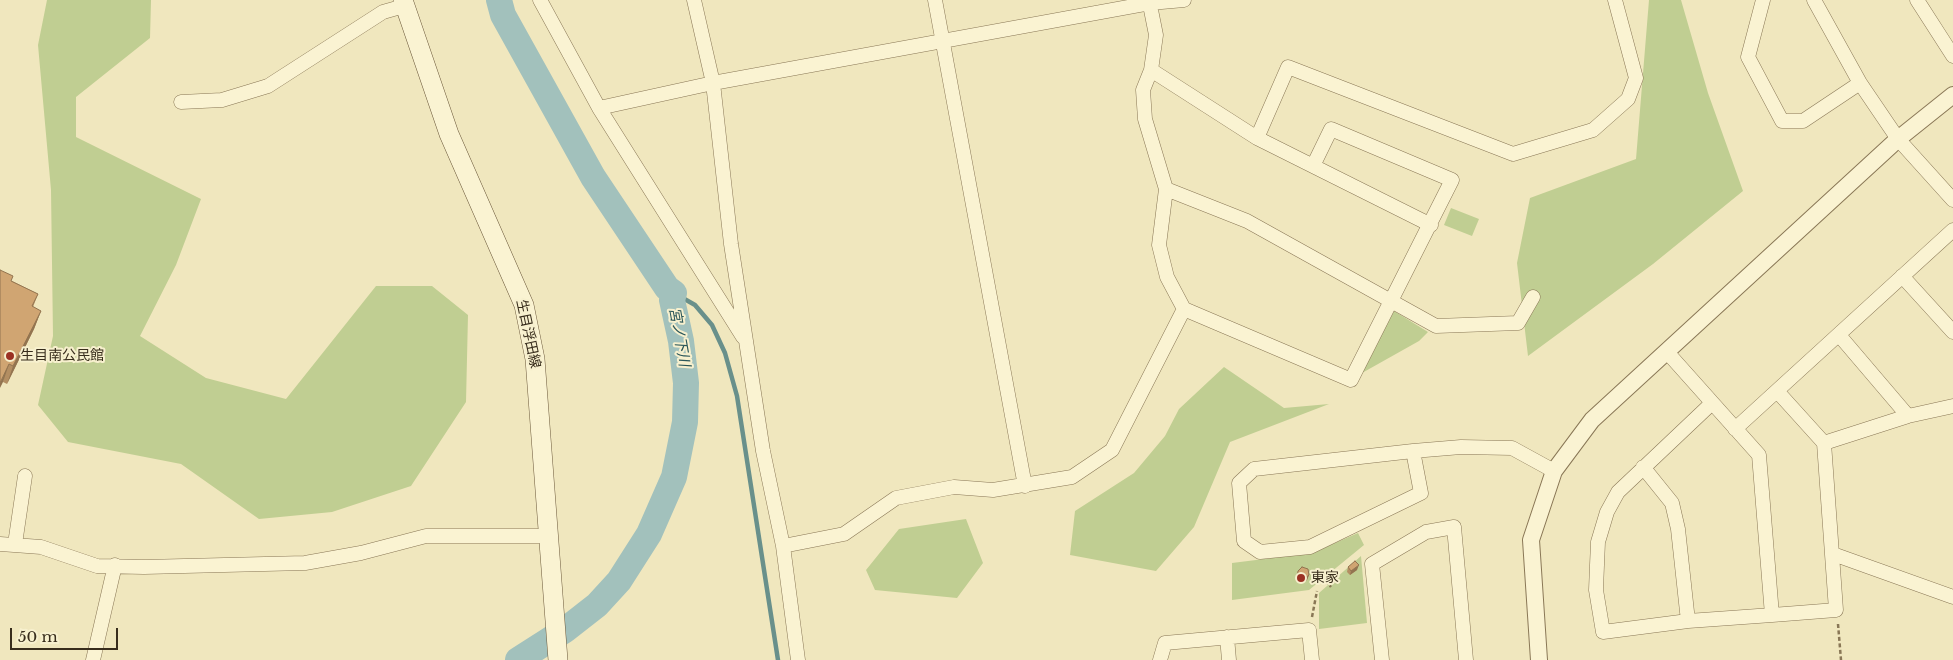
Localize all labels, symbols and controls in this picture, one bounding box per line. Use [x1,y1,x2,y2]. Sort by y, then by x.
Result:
street label: 生目浮田線 [513,298,543,370]
water label: 宮ノ下川 [665,306,693,368]
place label: 生目南公民館 [20,348,104,364]
marker: 生目南公民館 [4,350,16,362]
place label: 東家 [1311,570,1339,586]
marker: 東家 [1295,572,1307,584]
scale bar [12,618,120,650]
text: 50 m [18,627,58,646]

